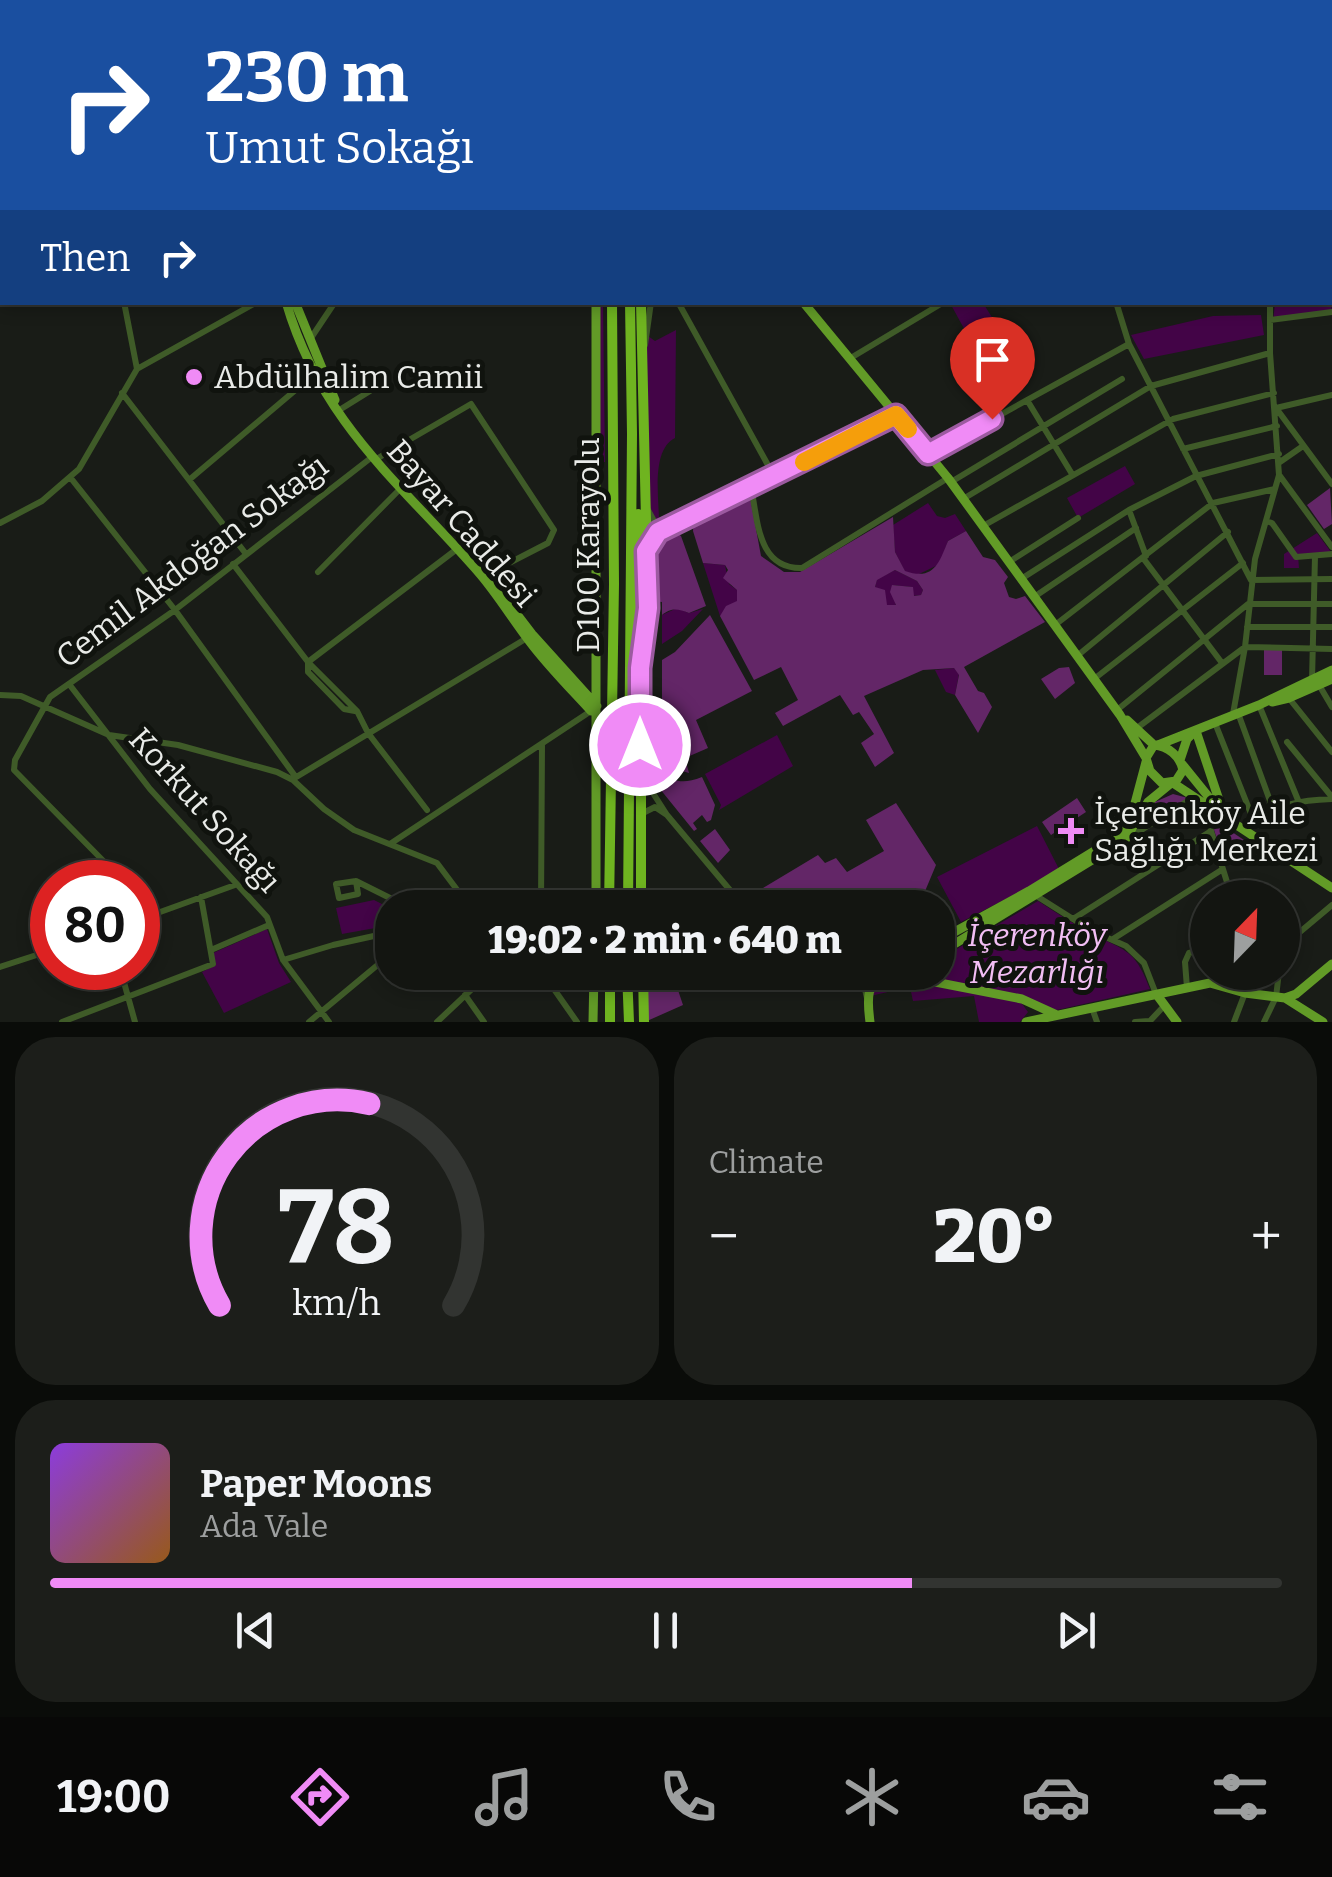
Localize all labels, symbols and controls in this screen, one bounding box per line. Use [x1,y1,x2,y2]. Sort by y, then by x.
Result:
text: 230 m [205,36,409,120]
icon: right [40,40,170,170]
text: Umut Sokağı [205,121,474,175]
icon: right [150,230,205,285]
text: Then [40,235,130,281]
pin [950,317,1035,420]
icon: arrive [965,332,1020,387]
place label: Abdülhalim Camii [214,358,483,396]
marker: Abdülhalim Camii [183,366,205,388]
street label: Bayar Caddesi [379,432,545,614]
street label: D100 Karayolu [569,437,607,653]
street label: Cemil Akdoğan Sokağı [49,446,335,676]
position arrow [588,693,692,797]
street label: Korkut Sokağı [121,720,289,900]
place label: İçerenköy Aile Sağlığı Merkezi [1094,794,1318,869]
marker: İçerenköy Aile Sağlığı Merkezi [1058,818,1084,844]
speed limit sign: 80 [30,860,160,990]
north arrow [1190,880,1300,990]
map controls [1190,880,1300,990]
park label: İçerenköy Mezarlığı [967,916,1108,991]
text: 19:02 · 2 min · 640 m [488,917,842,963]
text: Climate [709,1143,824,1181]
text: 78 [278,1166,395,1291]
text: 20° [933,1192,1056,1282]
text: − [709,1204,739,1270]
text: + [1251,1204,1282,1270]
text: km/h [293,1282,381,1324]
text: Paper Moons [200,1461,432,1507]
text: Ada Vale [200,1507,328,1545]
icon: previous [228,1603,283,1658]
icon: pause [638,1603,693,1658]
icon: next [1049,1603,1104,1658]
icon: directions [285,1762,355,1832]
icon: music [469,1762,539,1832]
icon: phone [653,1762,723,1832]
icon: climate [837,1762,907,1832]
icon: car [1021,1762,1091,1832]
icon: filters [1205,1762,1275,1832]
text: 19:00 [57,1770,171,1824]

